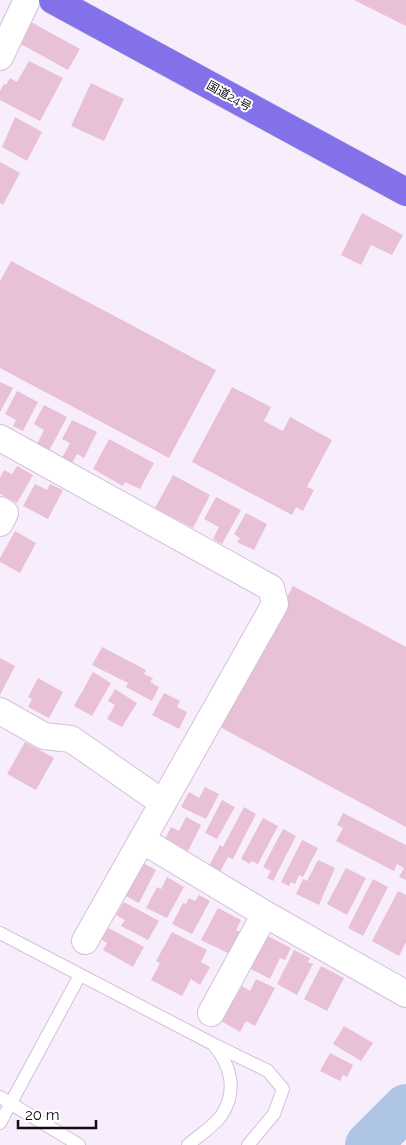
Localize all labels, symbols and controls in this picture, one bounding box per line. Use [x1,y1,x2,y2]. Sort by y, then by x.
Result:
street label: 国道24号 [204,78,254,114]
scale bar [18,1098,95,1130]
text: 20 m [25,1106,60,1124]

